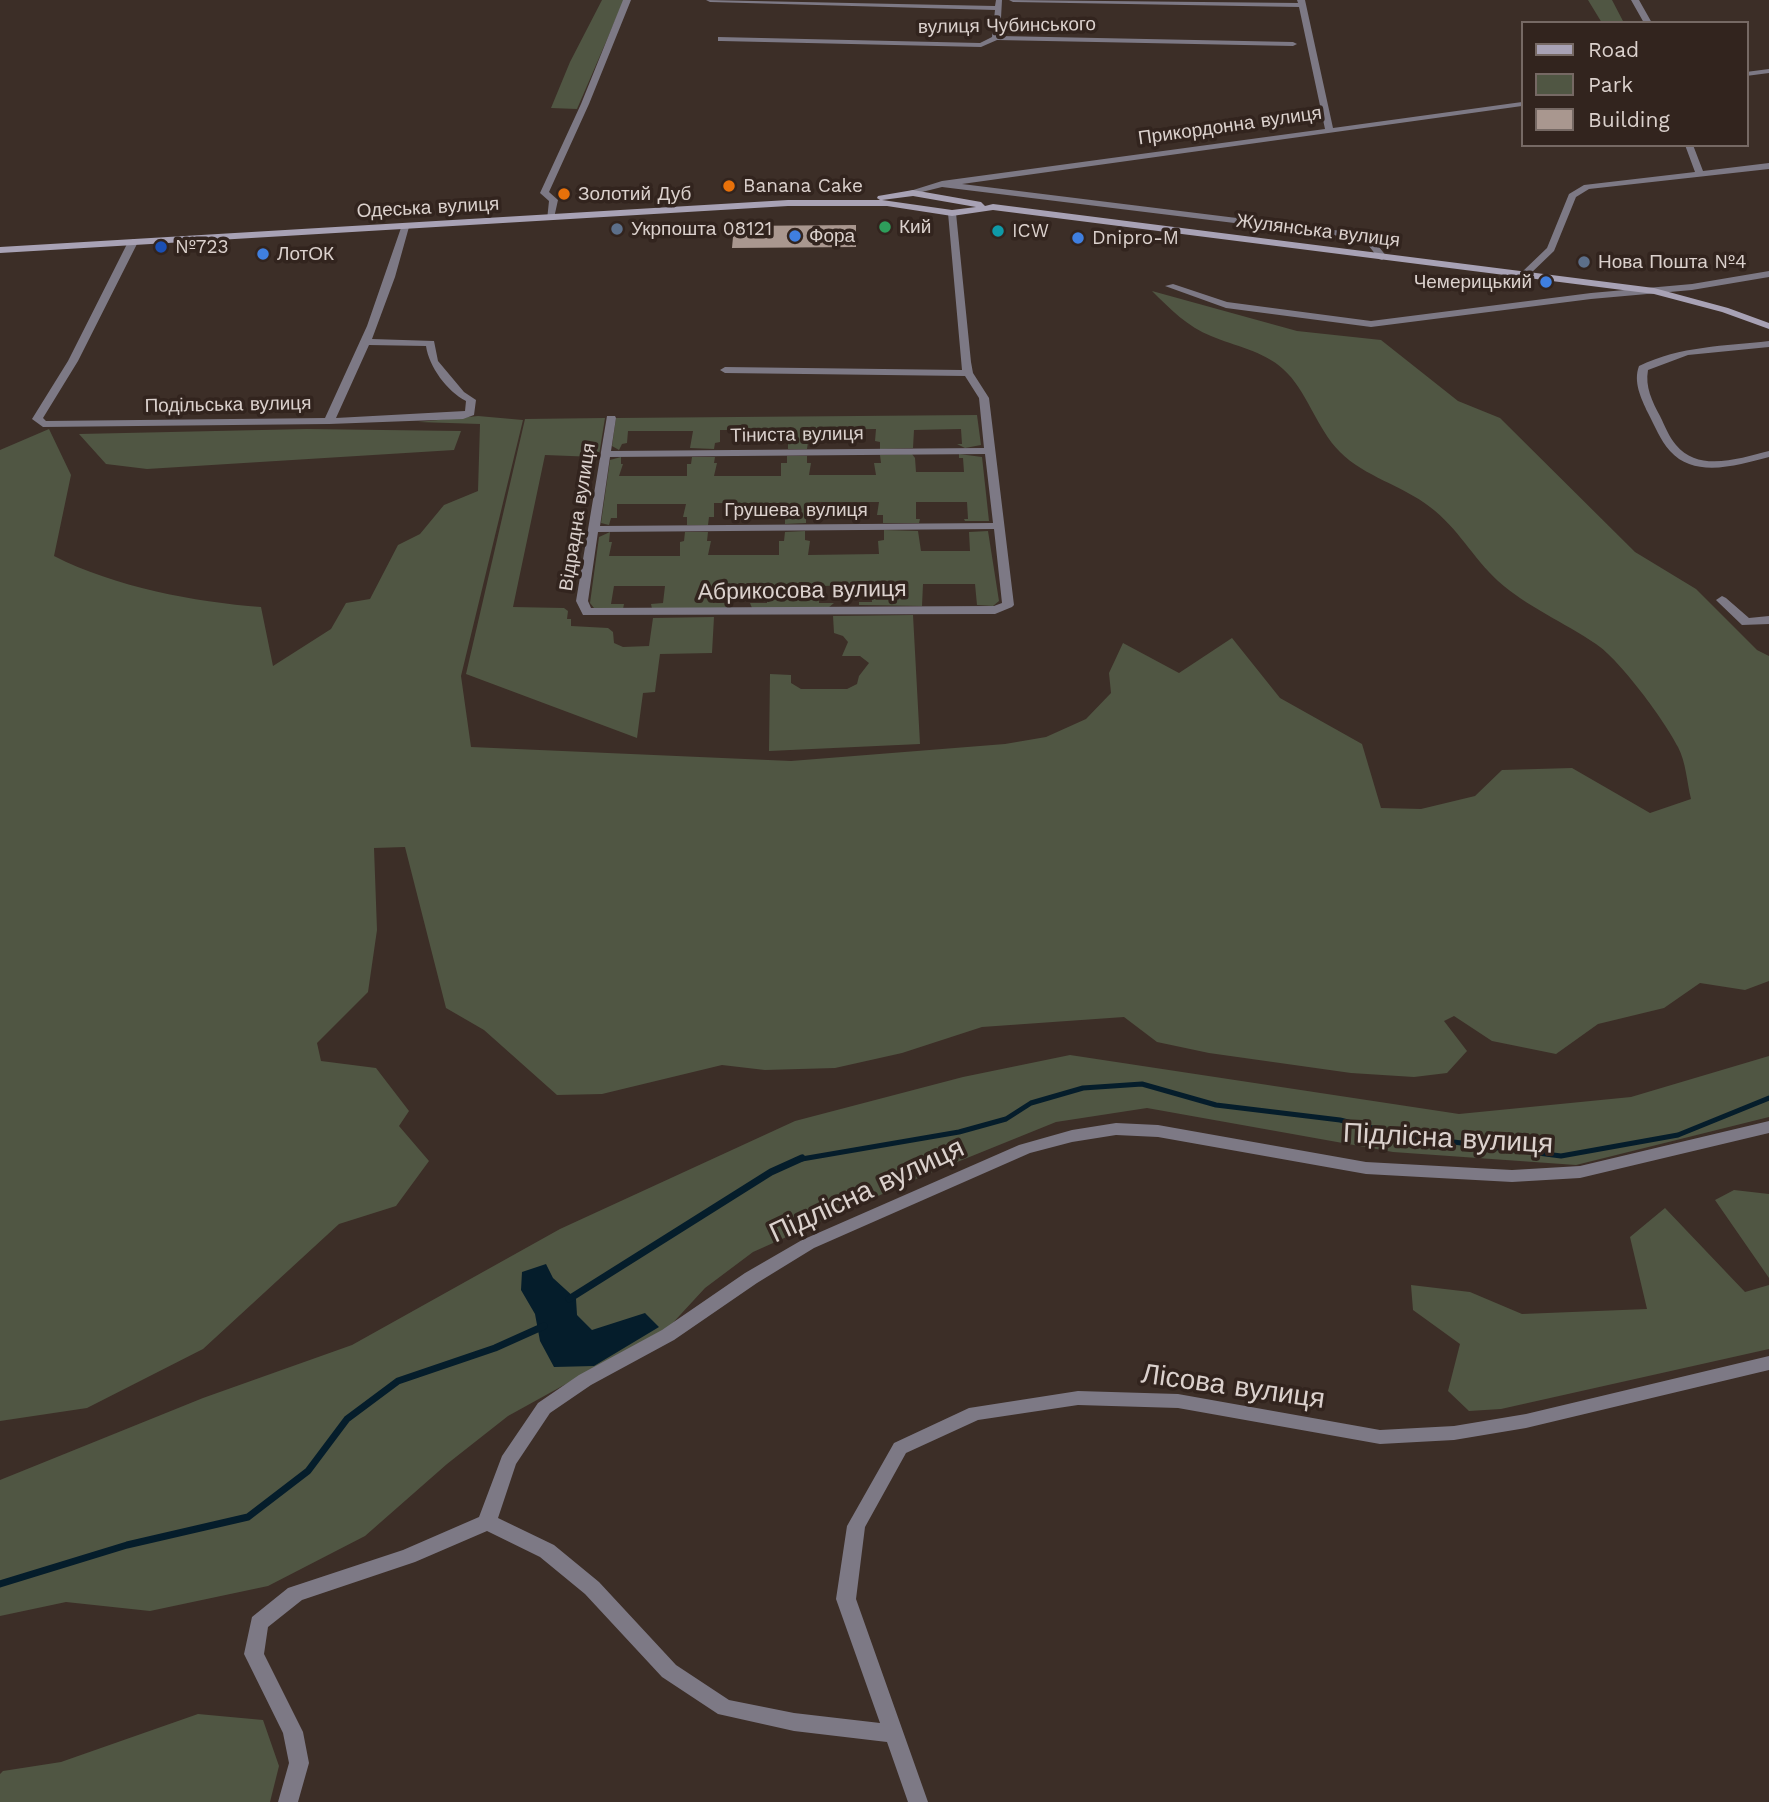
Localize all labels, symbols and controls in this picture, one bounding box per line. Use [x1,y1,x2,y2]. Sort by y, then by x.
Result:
street label: вулиця Чубинського [918,13,1096,39]
legend [1520,21,1748,147]
text: Road [1588,37,1639,62]
text: Park [1588,72,1633,97]
street label: Прикордонна вулиця [1137,102,1323,150]
text: Building [1588,107,1670,132]
place label: Banana Cake [743,175,863,197]
marker: Banana Cake [721,178,737,194]
place label: Золотий Дуб [578,183,691,205]
marker: Золотий Дуб [556,186,572,202]
street label: Одеська вулиця [356,193,500,223]
street label: Жулянська вулиця [1235,210,1401,252]
place label: Кий [899,216,931,238]
place label: Укрпошта 08121 [631,218,772,240]
marker: Кий [877,219,893,235]
place label: ICW [1012,220,1049,242]
marker: Укрпошта 08121 [609,221,625,237]
marker: ICW [990,223,1006,239]
place label: Фора [809,225,855,247]
place label: Dnipro-M [1092,227,1179,249]
marker: Фора [787,228,803,244]
marker: Dnipro-M [1070,230,1086,246]
place label: №723 [175,236,229,258]
marker: №723 [153,239,169,255]
place label: ЛотОК [277,243,334,265]
marker: ЛотОК [255,246,271,262]
place label: Нова Пошта №4 [1598,251,1747,273]
marker: Нова Пошта №4 [1576,254,1592,270]
place label: Чемерицький [1414,271,1532,293]
marker: Чемерицький [1538,274,1554,290]
street label: Подільська вулиця [144,392,312,418]
street label: Тіниста вулиця [730,422,864,448]
street label: Відрадна вулиця [555,441,601,593]
street label: Грушева вулиця [724,499,868,521]
street label: Абрикосова вулиця [697,575,907,607]
street label: Підлісна вулиця [1342,1117,1554,1161]
street label: Підлісна вулиця [764,1131,970,1251]
street label: Лісова вулиця [1139,1357,1327,1417]

